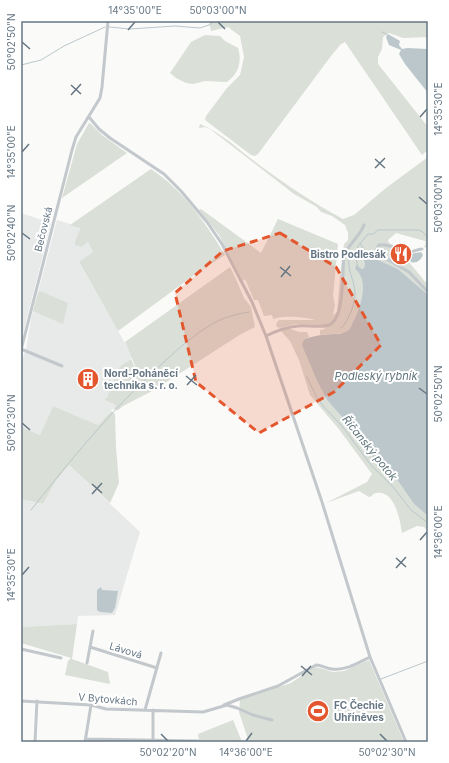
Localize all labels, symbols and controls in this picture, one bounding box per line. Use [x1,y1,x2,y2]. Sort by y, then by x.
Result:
text: 14°35'00"E [108,4,162,16]
text: 50°03'00"N [189,4,247,16]
text: 50°02'50"N [5,14,17,70]
text: 14°35'30"E [432,82,444,136]
text: 14°35'00"E [5,125,17,179]
text: 50°03'00"N [432,175,444,233]
text: 50°02'40"N [5,205,17,261]
street label: Bečovská [32,205,54,253]
restaurant icon: Bistro Podlesák [388,241,414,267]
place label: Bistro Podlesák [310,248,386,260]
building icon: Nord-Poháněcí technika s. r. o. [75,366,101,392]
text: 50°02'50"N [432,366,444,422]
place label: Nord-Poháněcí technika s. r. o. [104,367,178,391]
water label: Podleský rybník [335,369,418,383]
text: 50°02'30"N [5,394,17,452]
water label: Říčanský potok [339,413,401,484]
text: 14°36'00"E [432,505,444,559]
text: 14°35'30"E [5,548,17,602]
street label: Lávová [108,639,144,661]
street label: V Bytovkách [78,690,138,708]
sports icon: FC Čechie Uhříněves [305,698,331,724]
place label: FC Čechie Uhříněves [334,699,384,723]
text: 50°02'20"N [140,746,196,758]
text: 14°36'00"E [219,746,273,758]
text: 50°02'30"N [358,746,416,758]

